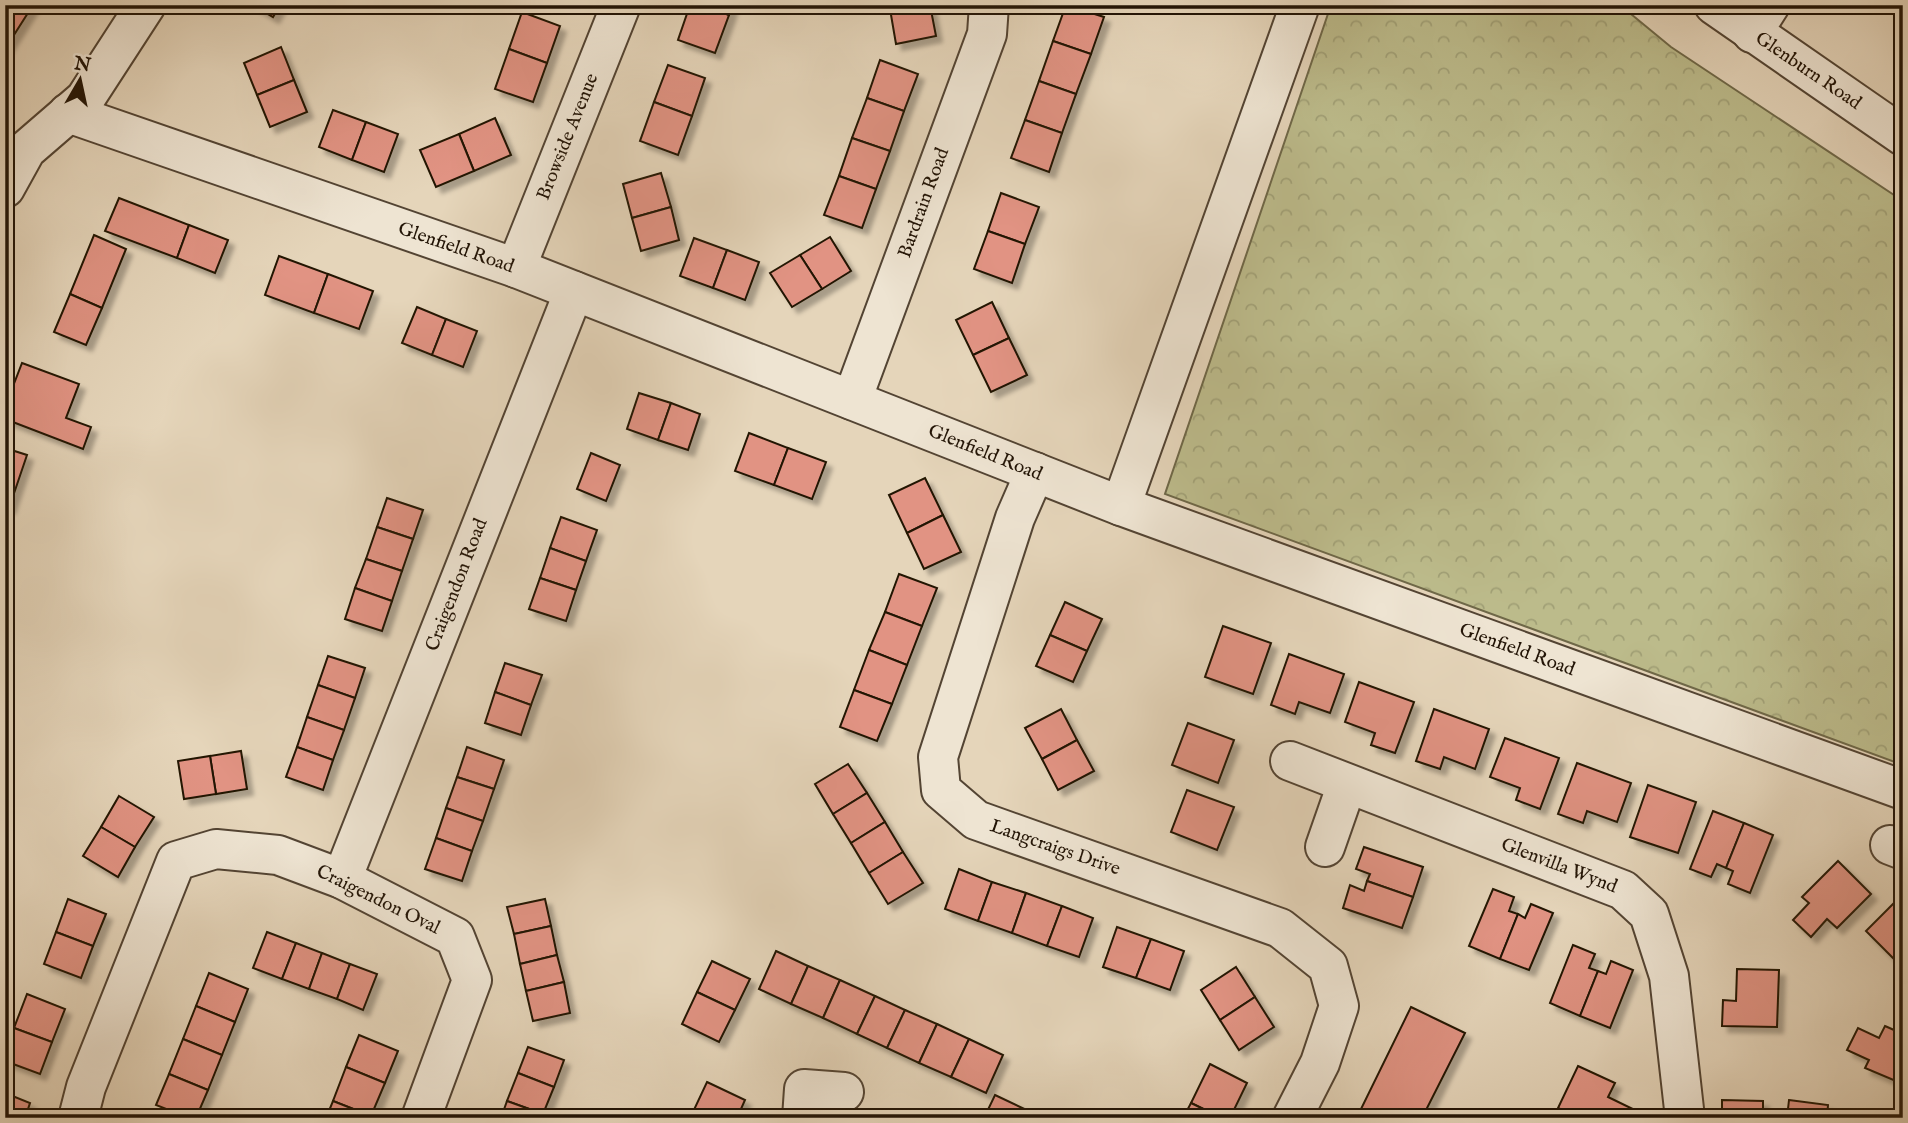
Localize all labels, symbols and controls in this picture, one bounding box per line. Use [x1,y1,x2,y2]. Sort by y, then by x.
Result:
street label: Glenburn Road [1750,27,1866,116]
north arrow [46,46,116,116]
text: N [71,52,93,78]
street label: Browside Avenue [532,70,604,204]
street label: Bardrain Road [893,144,955,261]
street label: Glenfield Road [395,217,518,279]
street label: Glenfield Road [924,419,1046,487]
street label: Craigendon Road [421,514,494,655]
street label: Glenfield Road [1456,618,1579,682]
street label: Langcraigs Drive [987,815,1123,882]
street label: Glenvilla Wynd [1497,833,1621,899]
street label: Craigendon Oval [312,860,445,941]

